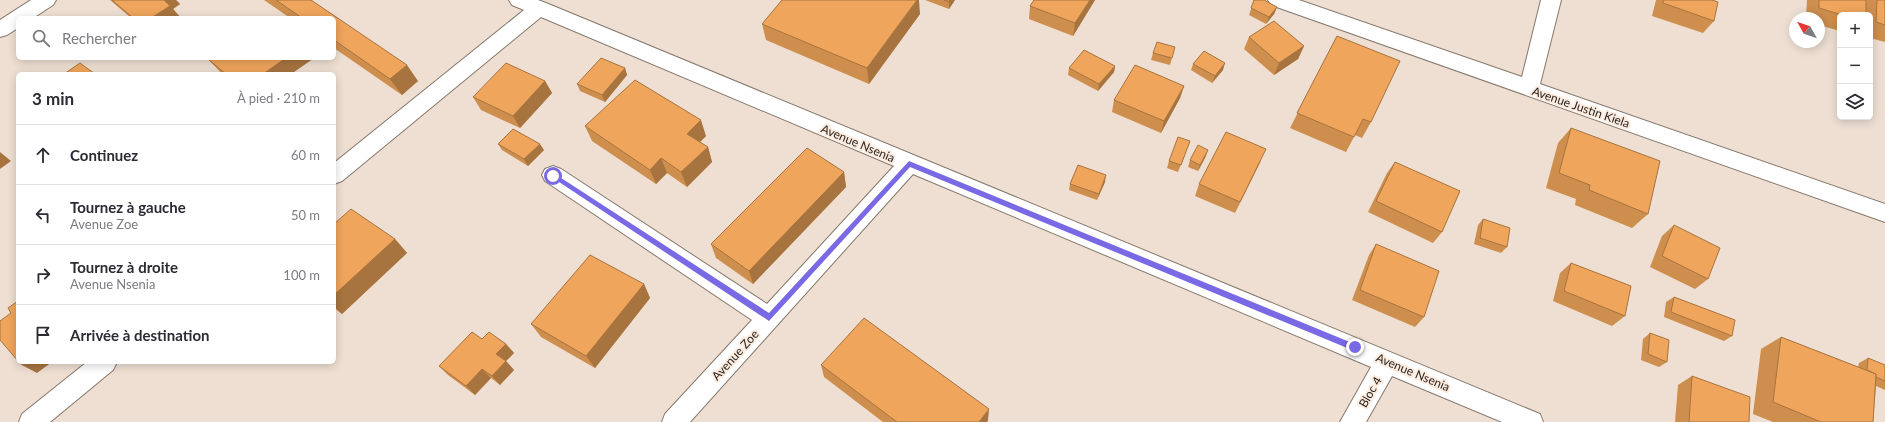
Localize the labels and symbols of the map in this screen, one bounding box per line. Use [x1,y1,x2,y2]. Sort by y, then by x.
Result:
north arrow [1789,12,1825,48]
street label: Avenue Justin Kiela [1530,83,1632,131]
street label: Avenue Nsenia [819,121,897,165]
route start [544,167,562,185]
street label: Avenue Zoe [708,327,762,383]
route end [1346,338,1364,356]
street label: Avenue Nsenia [1374,350,1452,394]
street label: Bloc 4 [1355,374,1385,410]

